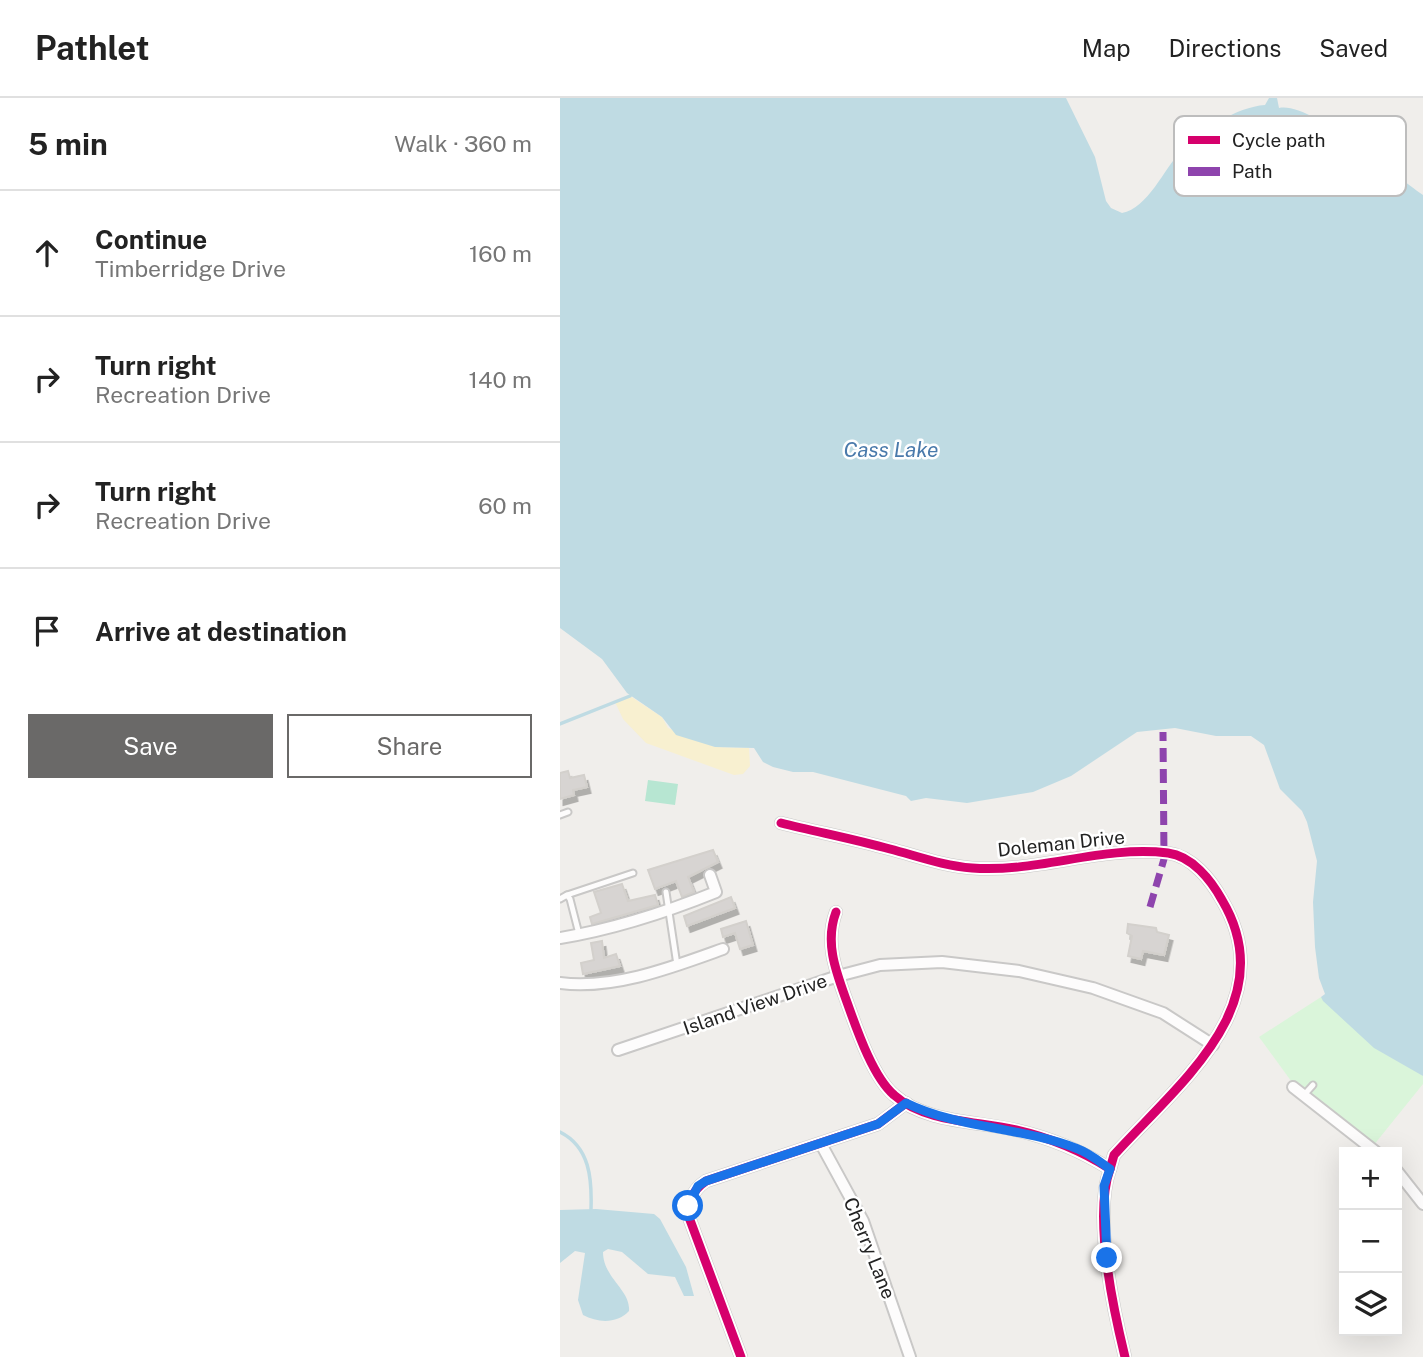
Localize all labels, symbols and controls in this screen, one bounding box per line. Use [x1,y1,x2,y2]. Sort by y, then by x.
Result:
text: Pathlet [35,29,150,67]
text: Map [1082,34,1131,62]
text: Directions [1169,34,1281,62]
text: Saved [1319,34,1388,62]
legend [1174,116,1406,196]
text: 5 min [28,126,108,162]
text: Cycle path [1232,129,1325,151]
text: Walk · 360 m [394,130,532,157]
text: Path [1232,160,1272,182]
text: Continue [95,224,207,255]
icon: ahead [28,234,66,272]
text: 160 m [469,240,532,267]
text: Timberridge Drive [95,255,286,282]
text: Turn right [95,350,217,381]
icon: right [28,360,66,398]
text: 140 m [469,366,532,393]
text: Recreation Drive [95,381,271,408]
water label: Cass Lake [843,437,939,462]
text: Turn right [95,476,217,507]
icon: right [28,486,66,524]
text: 60 m [478,492,532,519]
text: Recreation Drive [95,507,271,534]
icon: arrive [28,612,66,650]
text: Arrive at destination [95,616,347,647]
button: Save [28,714,273,778]
button: Share [287,714,532,778]
street label: Doleman Drive [996,825,1126,861]
street label: Island View Drive [680,969,830,1039]
map controls [1339,1147,1402,1336]
button: + [1339,1147,1402,1210]
route start [672,1190,703,1221]
street label: Cherry Lane [840,1194,900,1302]
button: − [1339,1210,1402,1273]
route end [1091,1242,1122,1273]
button: layers [1339,1273,1402,1336]

